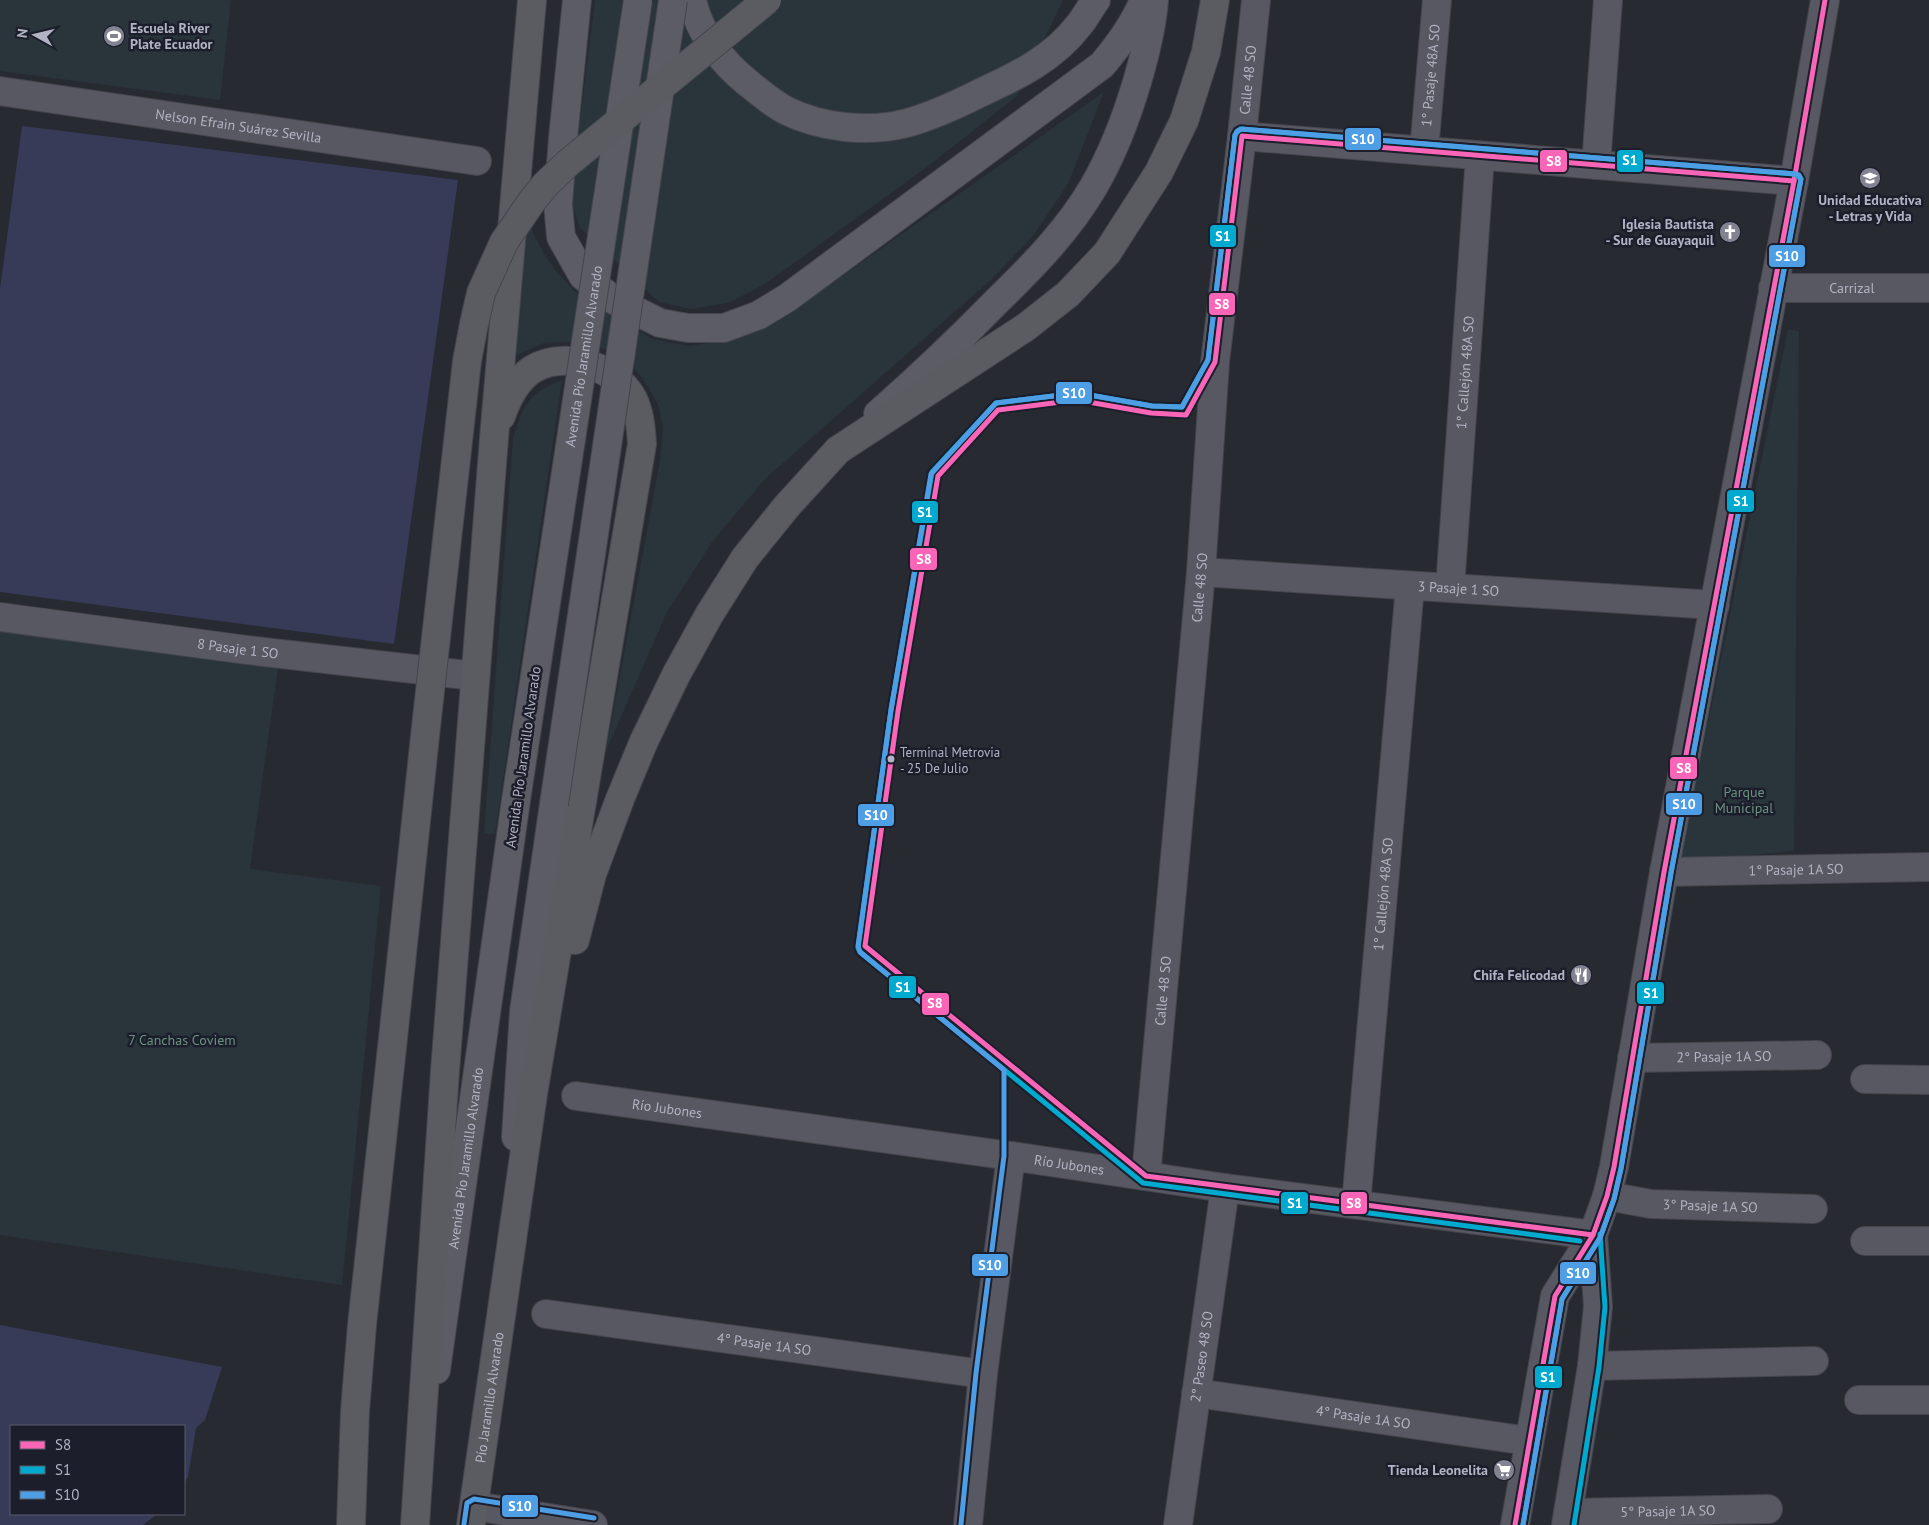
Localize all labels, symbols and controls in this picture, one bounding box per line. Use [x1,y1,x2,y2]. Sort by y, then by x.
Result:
north arrow [10,10,60,60]
place label: Escuela River Plate Ecuador [130,19,212,53]
street label: 1° Pasaje 48A SO [1417,23,1444,127]
sports icon: Escuela River Plate Ecuador [102,24,126,48]
text: N [13,27,32,39]
street label: Calle 48 SO [1235,44,1260,116]
street label: Nelson Efraìn Suárez Sevilla [154,105,323,147]
line badge: S10 [1344,127,1382,151]
text: S10 [1351,130,1375,148]
line badge: S8 [1539,149,1568,173]
line badge: S1 [1616,149,1644,173]
text: S1 [1622,151,1638,169]
text: S8 [1546,152,1562,170]
school or university icon: Unidad Educativa - Letras y Vida [1858,166,1882,190]
place label: Unidad Educativa - Letras y Vida [1818,191,1922,225]
place label: Iglesia Bautista - Sur de Guayaquil [1606,215,1715,249]
church icon: Iglesia Bautista - Sur de Guayaquil [1718,220,1742,244]
line badge: S1 [1209,224,1237,248]
text: S1 [1215,227,1231,245]
line badge: S10 [1768,244,1806,268]
text: S10 [1775,247,1799,265]
street label: Avenida Pío Jaramillo Alvarado [561,264,606,448]
street label: Carrizal [1829,279,1875,297]
line badge: S8 [1208,292,1236,316]
text: S8 [1214,295,1230,313]
street label: 1° Callejón 48A SO [1452,315,1478,430]
line badge: S10 [1055,381,1093,405]
text: S10 [1062,384,1086,402]
line badge: S1 [1726,489,1755,513]
text: S1 [1733,492,1749,510]
line badge: S1 [911,500,939,524]
text: S1 [917,503,933,521]
line badge: S8 [909,547,938,571]
text: S8 [916,550,932,568]
street label: Calle 48 SO [1187,552,1211,623]
street label: 3 Pasaje 1 SO [1417,577,1500,600]
street label: 8 Pasaje 1 SO [196,634,279,663]
street label: Avenida Pío Jaramillo Alvarado [501,665,545,849]
place label: Terminal Metrovia - 25 De Julio [900,744,1000,777]
marker: Terminal Metrovia - 25 De Julio [886,754,896,764]
line badge: S8 [1669,756,1698,780]
text: S8 [1676,759,1692,777]
park label: Parque Municipal [1715,783,1773,817]
line badge: S10 [1665,792,1703,816]
text: S10 [1672,795,1696,813]
line badge: S10 [857,803,895,827]
text: S10 [864,806,888,824]
street label: 1° Callejón 48A SO [1369,837,1397,952]
street label: 1° Pasaje 1A SO [1748,860,1844,879]
street label: Calle 48 SO [1151,955,1175,1026]
restaurant icon: Chifa Felicodad [1569,963,1593,987]
place label: Chifa Felicodad [1473,966,1565,984]
line badge: S1 [888,975,917,999]
text: S1 [895,978,911,996]
line badge: S1 [1636,981,1665,1005]
text: S1 [1643,984,1659,1002]
line badge: S8 [921,992,950,1016]
text: S8 [927,994,943,1012]
park label: 7 Canchas Coviem [128,1031,236,1049]
street label: 2° Pasaje 1A SO [1676,1047,1772,1066]
street label: Avenida Pío Jaramillo Alvarado [444,1066,487,1250]
street label: Río Jubones [631,1095,703,1122]
street label: Río Jubones [1033,1151,1106,1179]
line badge: S1 [1280,1191,1309,1215]
line badge: S8 [1340,1191,1368,1215]
text: S1 [1287,1194,1303,1212]
text: S8 [1346,1194,1362,1212]
street label: 3° Pasaje 1A SO [1662,1195,1758,1216]
line badge: S10 [971,1253,1009,1277]
text: S10 [978,1256,1002,1274]
line badge: S10 [1559,1261,1597,1285]
text: S10 [1566,1264,1590,1282]
street label: 2° Paseo 48 SO [1186,1310,1217,1403]
street label: 4° Pasaje 1A SO [716,1329,812,1359]
street label: Pío Jaramillo Alvarado [471,1331,508,1464]
line badge: S1 [1534,1365,1563,1389]
text: S1 [1540,1368,1556,1386]
street label: 4° Pasaje 1A SO [1315,1401,1412,1433]
legend [10,1425,185,1515]
text: S8 [55,1435,71,1454]
supermarket icon: Tienda Leonelita [1492,1458,1516,1482]
text: S1 [55,1460,71,1479]
place label: Tienda Leonelita [1388,1461,1488,1479]
text: S10 [55,1485,79,1504]
line badge: S10 [501,1494,539,1518]
text: S10 [508,1497,532,1515]
street label: 5° Pasaje 1A SO [1620,1501,1716,1521]

